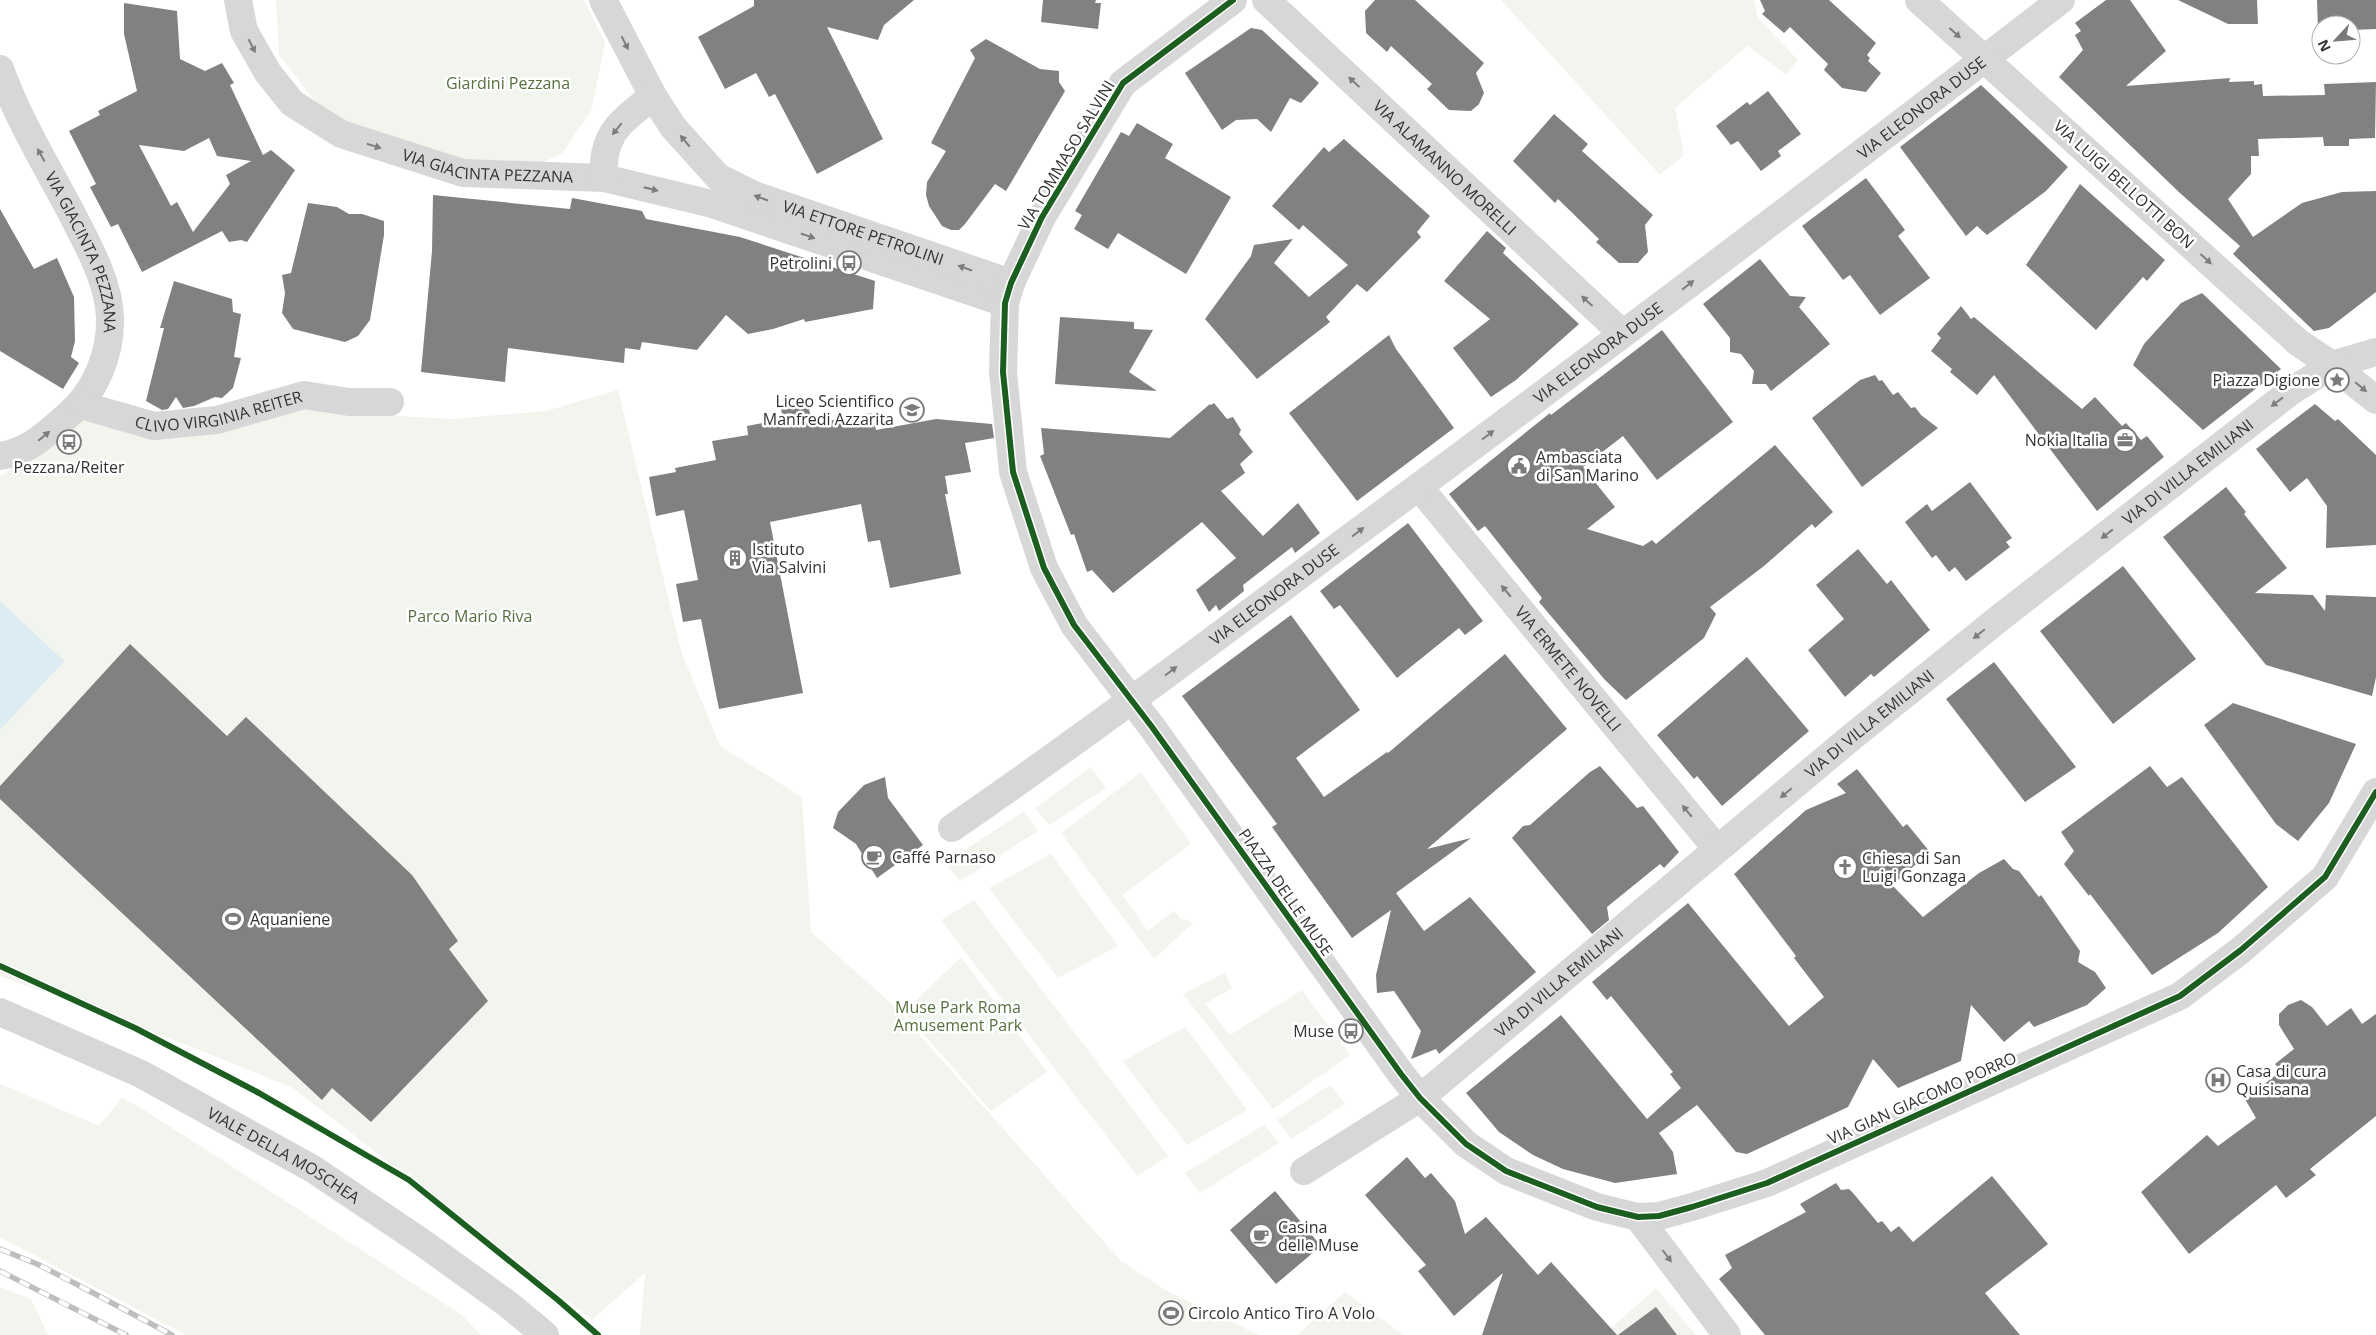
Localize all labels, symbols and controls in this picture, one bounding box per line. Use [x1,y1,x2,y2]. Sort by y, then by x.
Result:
north arrow [2311,15,2361,65]
one-way arrow [1949,27,1962,38]
one-way arrow [621,36,629,51]
text: N [2313,37,2335,55]
one-way arrow [248,39,256,54]
street label: VIA ELEONORA DUSE [1853,51,1990,164]
park label: Giardini Pezzana [446,72,570,94]
street label: VIA TOMMASO SALVINI [1012,76,1120,234]
one-way arrow [1348,76,1360,88]
street label: VIA ALAMANNO MORELLI [1368,95,1521,240]
street label: VIA LUIGI BELLOTTI BON [2049,115,2199,253]
one-way arrow [611,122,622,135]
one-way arrow [679,135,690,148]
one-way arrow [366,142,381,150]
street label: VIA GIACINTA PEZZANA [400,143,574,188]
one-way arrow [36,149,45,162]
street label: VIA GIACINTA PEZZANA [40,168,121,334]
one-way arrow [644,185,659,193]
one-way arrow [754,194,769,201]
street label: VIA ETTORE PETROLINI [780,195,947,270]
one-way arrow [801,233,816,241]
bus stop icon: Petrolini [836,250,862,276]
place label: Petrolini [770,252,832,274]
one-way arrow [2199,253,2211,265]
one-way arrow [957,263,972,271]
one-way arrow [1681,280,1694,291]
one-way arrow [1581,296,1594,307]
street label: VIA ELEONORA DUSE [1529,297,1667,408]
place icon: Piazza Digione [2324,367,2350,393]
place label: Piazza Digione [2213,369,2320,391]
one-way arrow [2355,382,2368,393]
street label: CLIVO VIRGINIA REITER [132,385,305,437]
place label: Liceo Scientifico Manfredi Azzarita [763,390,894,430]
school or university icon: Liceo Scientifico Manfredi Azzarita [899,397,925,423]
one-way arrow [2270,397,2284,407]
street label: VIA DI VILLA EMILIANI [2118,414,2258,530]
office icon: Nokia Italia [2112,427,2138,453]
bus stop icon: Pezzana/Reiter [56,429,82,455]
place label: Nokia Italia [2025,429,2108,451]
one-way arrow [1481,430,1494,441]
one-way arrow [37,431,50,442]
place label: Ambasciata di San Marino [1536,446,1639,486]
public building icon: Ambasciata di San Marino [1506,453,1532,479]
place label: Pezzana/Reiter [13,456,125,478]
one-way arrow [1351,527,1364,538]
one-way arrow [2100,529,2114,539]
place label: Istituto Via Salvini [752,538,826,578]
street label: VIA ELEONORA DUSE [1205,539,1343,650]
building icon: Istituto Via Salvini [722,545,748,571]
one-way arrow [1500,585,1511,598]
street label: VIA ERMETE NOVELLI [1510,601,1627,736]
park label: Parco Mario Riva [408,605,532,627]
one-way arrow [1973,629,1986,640]
street label: VIA DI VILLA EMILIANI [1800,664,1939,783]
one-way arrow [1164,666,1178,676]
one-way arrow [1780,787,1793,798]
one-way arrow [1682,805,1693,817]
street label: PIAZZA DELLE MUSE [1234,824,1338,960]
cafe icon: Caffé Parnaso [861,844,887,870]
place label: Caffé Parnaso [892,846,996,868]
place label: Chiesa di San Luigi Gonzaga [1862,847,1966,887]
church icon: Chiesa di San Luigi Gonzaga [1832,854,1858,880]
sports icon: Aquaniene [220,906,246,932]
place label: Aquaniene [250,908,330,930]
street label: VIA DI VILLA EMILIANI [1490,922,1628,1042]
park label: Muse Park Roma Amusement Park [894,996,1023,1036]
bus stop icon: Muse [1338,1018,1364,1044]
place label: Muse [1293,1020,1334,1042]
street label: VIA GIAN GIACOMO PORRO [1824,1046,2020,1150]
place label: Casa di cura Quisisana [2236,1060,2327,1100]
hospital icon: Casa di cura Quisisana [2205,1067,2231,1093]
street label: VIALE DELLA MOSCHEA [203,1102,365,1209]
place label: Casina delle Muse [1278,1216,1359,1256]
cafe icon: Casina delle Muse [1248,1223,1274,1249]
one-way arrow [1661,1249,1672,1262]
sports icon: Circolo Antico Tiro A Volo [1158,1300,1184,1326]
place label: Circolo Antico Tiro A Volo [1188,1302,1375,1324]

